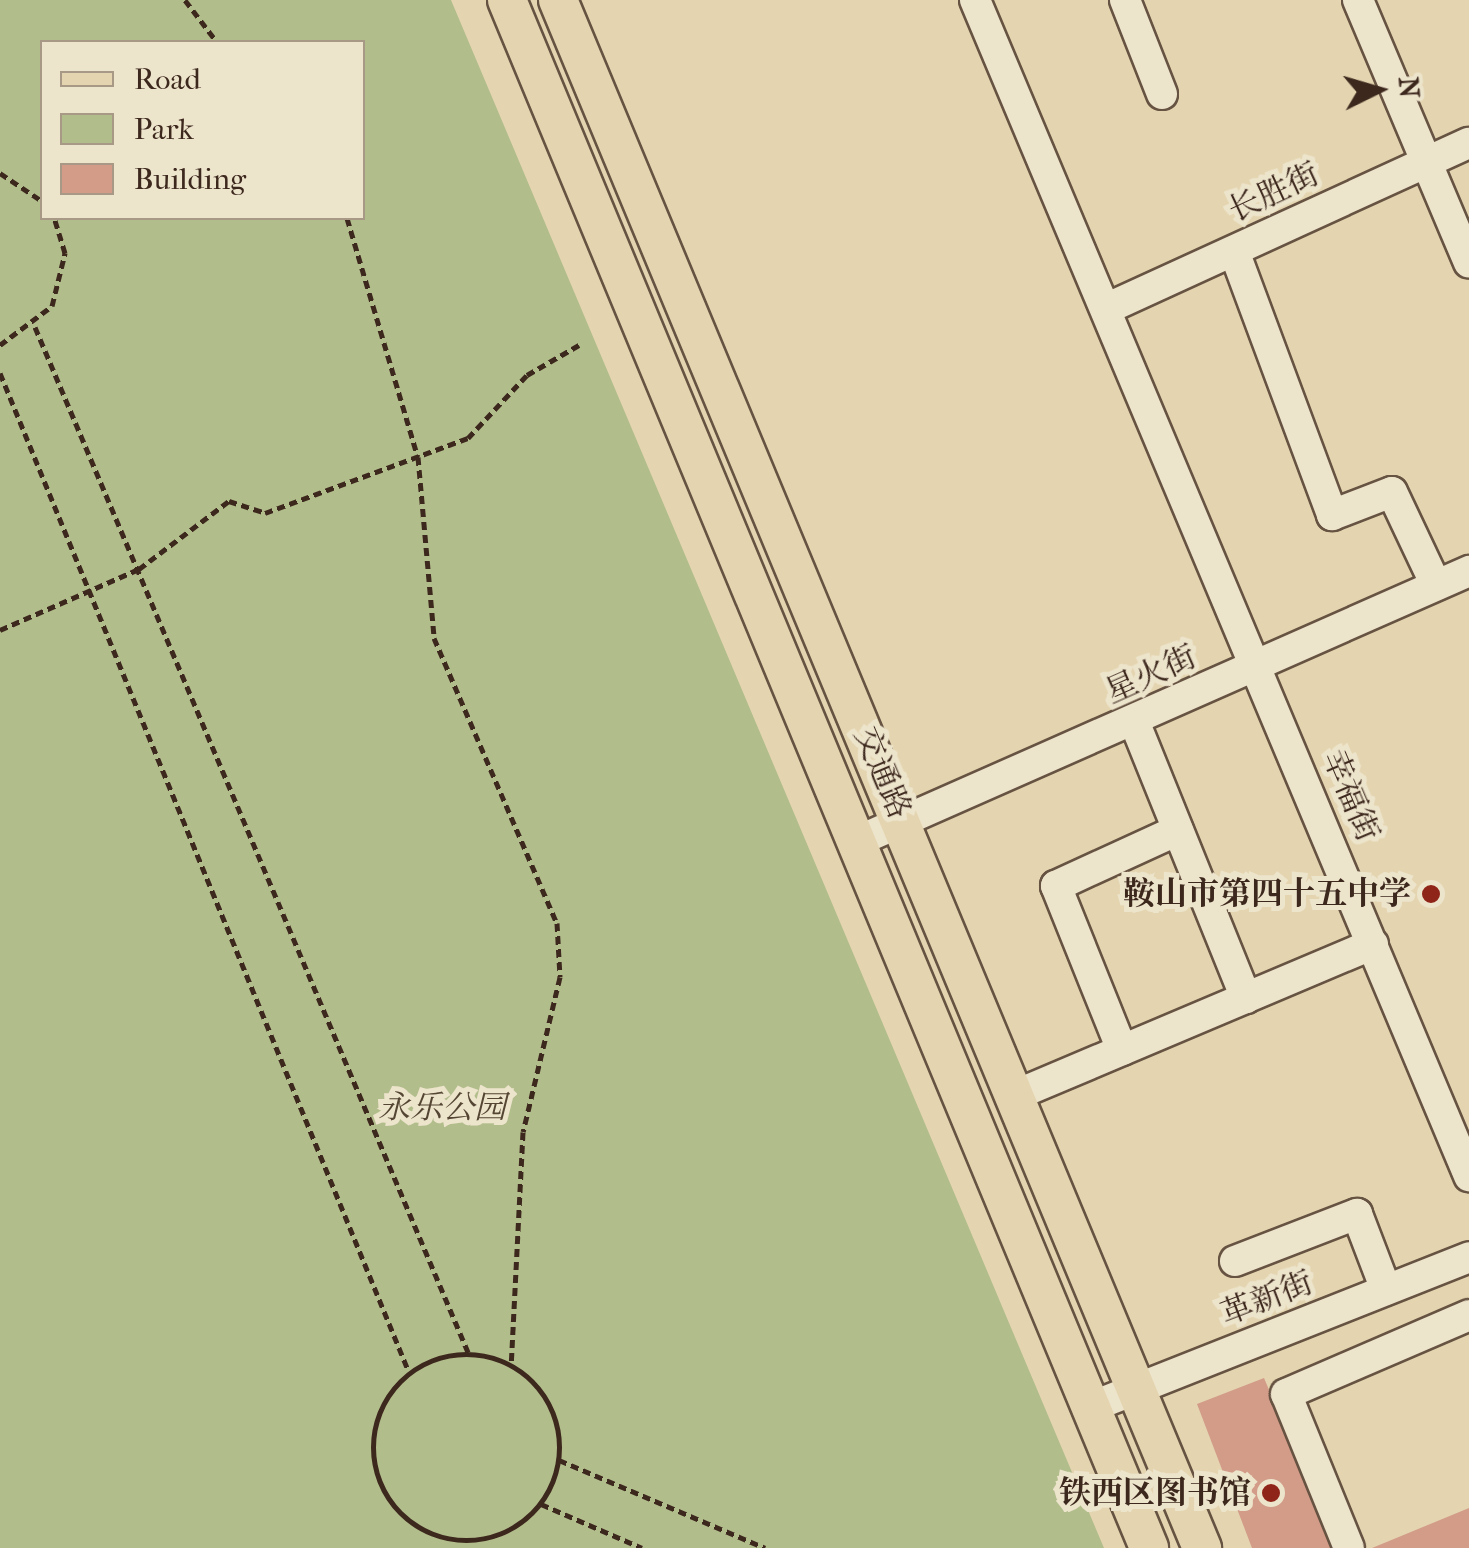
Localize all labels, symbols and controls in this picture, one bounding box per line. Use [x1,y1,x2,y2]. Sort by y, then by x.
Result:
legend [40,40,365,220]
north arrow [1329,40,1429,140]
text: Road [134,62,201,97]
text: N [1392,75,1427,99]
text: Park [134,112,194,147]
street label: 长胜街 [1222,155,1326,231]
text: Building [134,162,246,197]
street label: 星火街 [1099,638,1203,712]
street label: 交通路 [846,721,918,825]
street label: 幸福街 [1314,744,1386,848]
place label: 鞍山市第四十五中学 [1123,875,1411,913]
marker: 鞍山市第四十五中学 [1420,883,1442,905]
park label: 永乐公园 [378,1089,506,1127]
street label: 革新街 [1215,1264,1319,1334]
place label: 铁西区图书馆 [1059,1474,1251,1512]
marker: 铁西区图书馆 [1260,1482,1282,1504]

